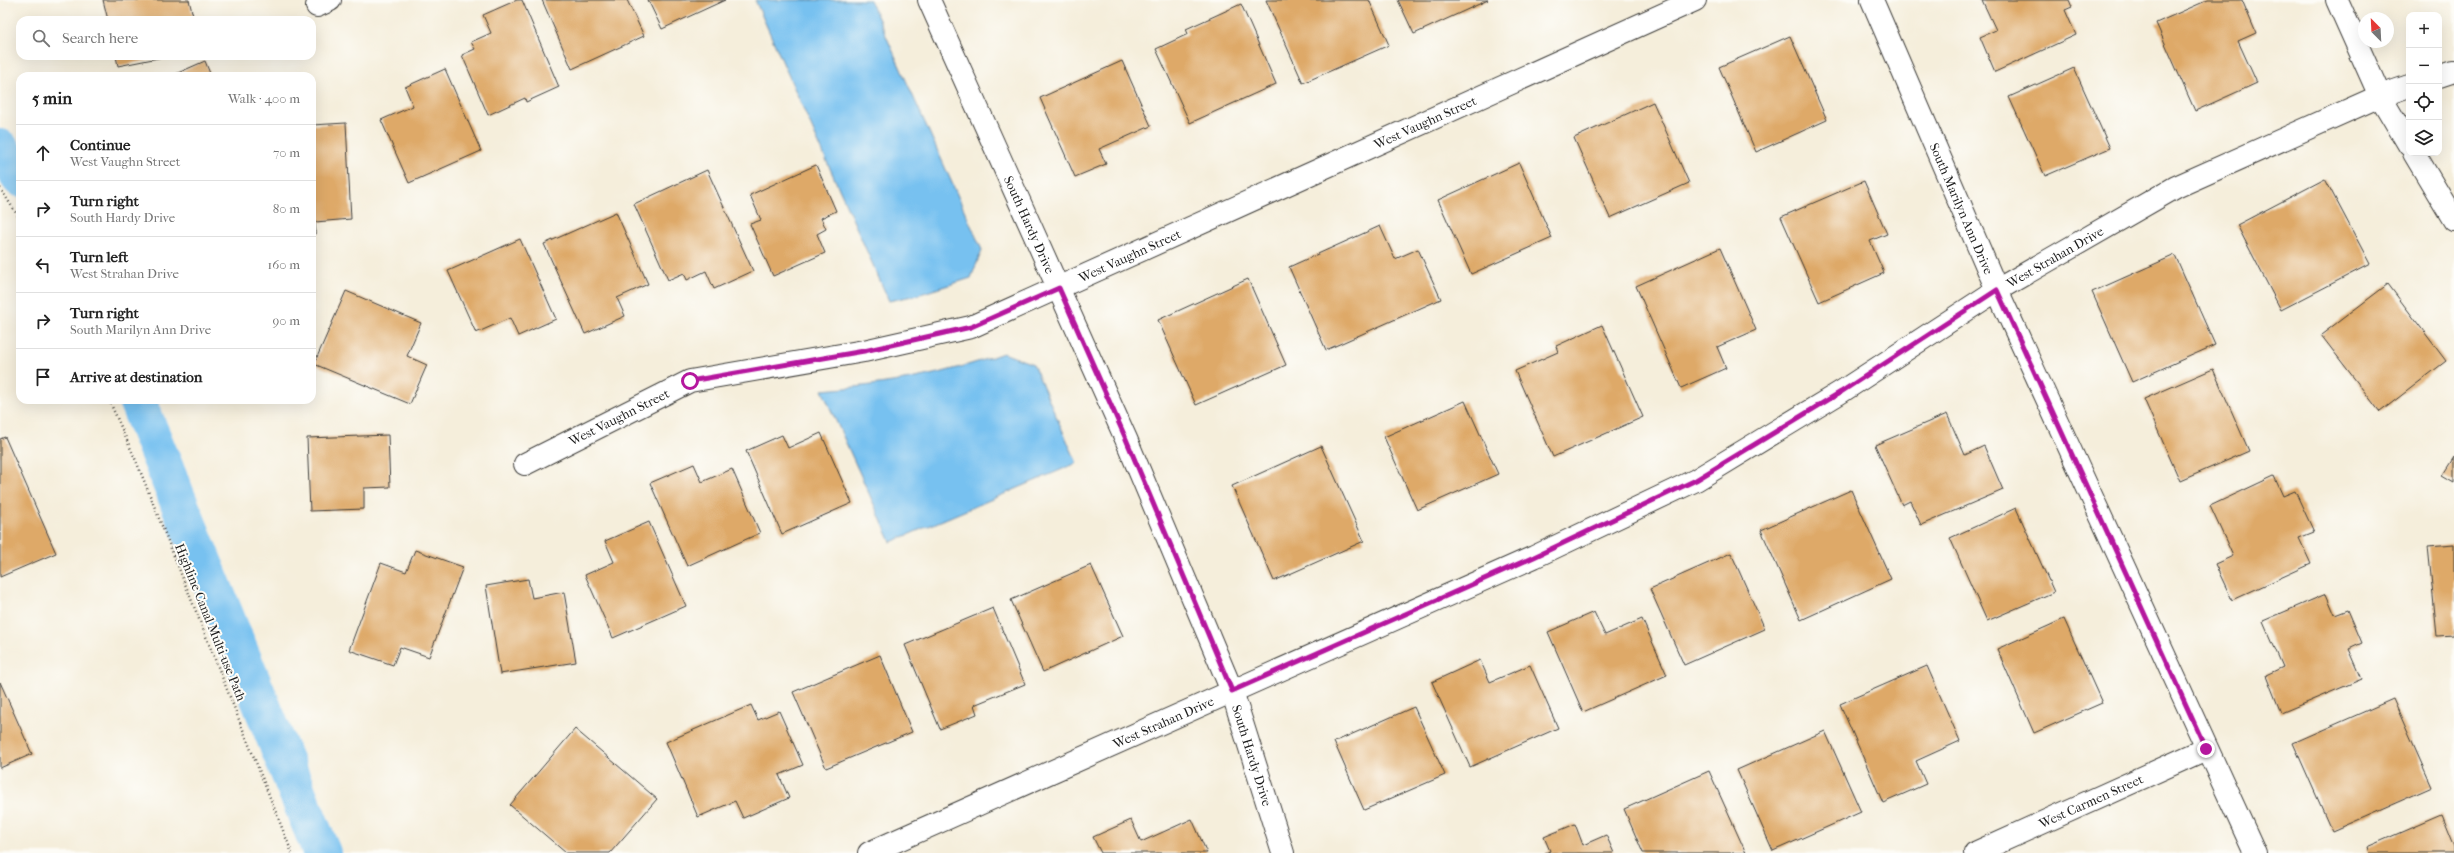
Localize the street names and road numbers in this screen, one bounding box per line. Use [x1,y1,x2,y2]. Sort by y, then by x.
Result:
street label: West Vaughn Street [1371,93,1479,152]
street label: South Marilyn Ann Drive [1927,141,1996,277]
street label: South Hardy Drive [1001,174,1058,276]
street label: West Strahan Drive [2003,223,2107,291]
street label: West Vaughn Street [1075,226,1184,286]
street label: West Vaughn Street [565,386,672,449]
street label: Highline Canal Multi-use Path [172,541,249,704]
street label: West Strahan Drive [1110,693,1217,752]
street label: South Hardy Drive [1229,703,1275,809]
street label: West Carmen Street [2036,771,2146,832]

